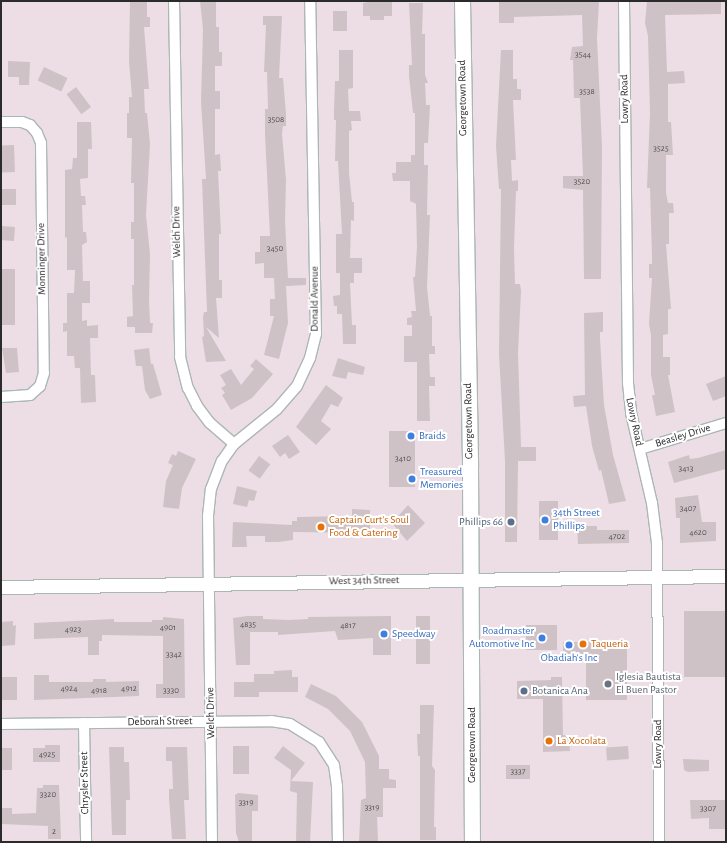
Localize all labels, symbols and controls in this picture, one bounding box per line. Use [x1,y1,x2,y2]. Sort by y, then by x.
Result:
house number: 3544 [575,50,591,60]
street label: Georgetown Road [456,60,470,136]
street label: Lowry Road [618,74,632,124]
house number: 3538 [579,87,595,97]
house number: 3508 [268,115,284,125]
house number: 3525 [653,144,669,154]
house number: 3520 [574,177,590,187]
street label: Welch Drive [170,206,184,258]
street label: Monninger Drive [35,223,49,295]
house number: 3450 [267,244,283,254]
street label: Donald Avenue [308,266,322,332]
street label: Georgetown Road [462,383,476,459]
street label: Lowry Road [622,397,646,447]
street label: Beasley Drive [654,421,712,451]
place label: Braids [419,429,446,443]
marker: Braids [406,431,416,441]
house number: 3410 [395,454,411,464]
house number: 3413 [679,464,693,474]
place label: Treasured Memories [420,466,463,492]
marker: Treasured Memories [407,474,417,484]
house number: 3407 [680,504,696,514]
place label: 34th Street Phillips [553,507,600,533]
place label: Captain Curt's Soul Food & Catering [329,514,409,540]
place label: Phillips 66 [459,515,503,529]
marker: 34th Street Phillips [540,515,550,525]
marker: Phillips 66 [506,517,516,527]
marker: Captain Curt's Soul Food & Catering [316,522,326,532]
house number: 4620 [689,528,707,538]
house number: 4702 [609,532,625,542]
street label: West 34th Street [329,574,399,588]
house number: 4835 [240,620,256,630]
house number: 4817 [340,621,356,631]
house number: 4901 [160,623,176,633]
house number: 4923 [65,625,81,635]
place label: Roadmaster Automotive Inc [469,625,534,651]
place label: Speedway [392,627,435,641]
marker: Speedway [379,629,389,639]
marker: Roadmaster Automotive Inc [537,633,547,643]
place label: Taqueria [591,637,628,651]
marker: Taqueria [578,639,588,649]
marker: Obadiah's Inc [564,640,574,650]
house number: 3342 [166,650,182,660]
place label: Obadiah's Inc [541,651,597,665]
place label: Iglesia Bautista El Buen Pastor [616,671,681,697]
marker: Iglesia Bautista El Buen Pastor [603,679,613,689]
house number: 4924 [61,684,77,694]
house number: 4912 [121,684,137,694]
place label: Botanica Ana [532,684,588,698]
house number: 4918 [91,686,107,696]
house number: 3330 [163,686,179,696]
marker: Botanica Ana [519,686,529,696]
street label: Welch Drive [204,687,218,739]
street label: Georgetown Road [465,707,479,783]
street label: Deborah Street [127,715,193,729]
street label: Lowry Road [651,719,665,769]
place label: La Xocolata [557,734,606,748]
marker: La Xocolata [544,736,554,746]
house number: 4925 [39,750,55,760]
street label: Chrysler Street [78,751,92,815]
house number: 3337 [511,767,525,777]
house number: 3320 [40,790,56,800]
house number: 3319 [239,798,253,808]
house number: 3319 [365,803,379,813]
house number: 3307 [700,804,716,814]
house number: 2 [52,827,56,837]

